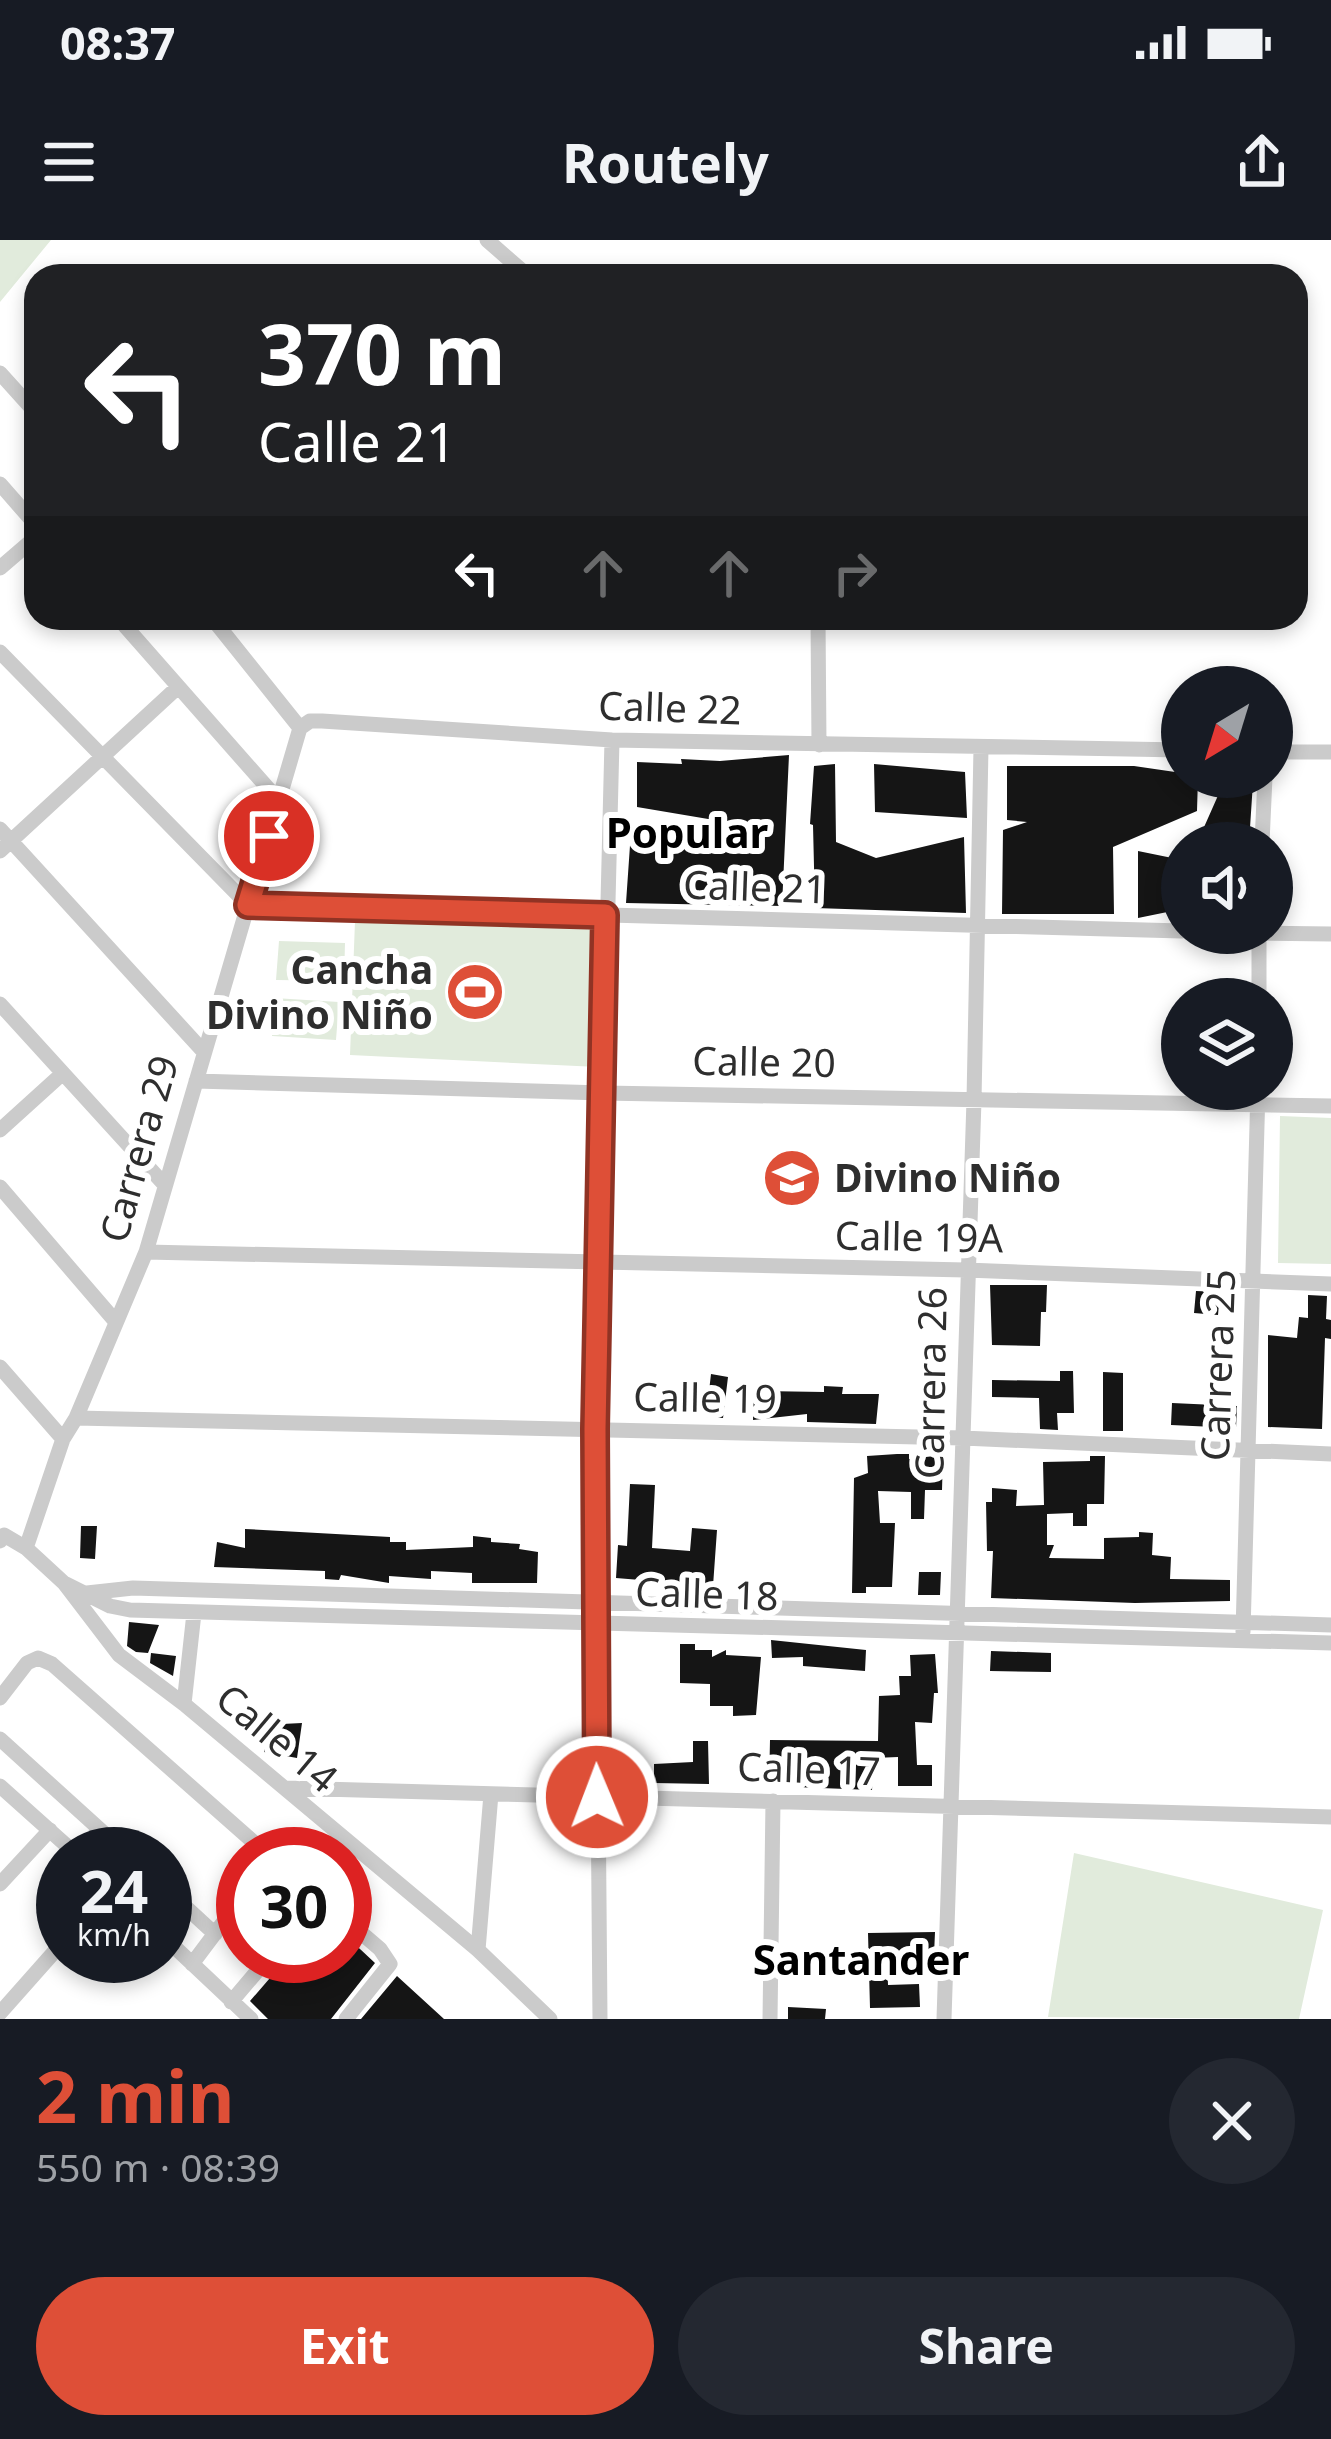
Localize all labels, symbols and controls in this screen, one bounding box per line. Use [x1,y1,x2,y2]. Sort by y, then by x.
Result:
text: 08:37 [60,12,176,73]
text: Routely [562,125,769,199]
icon: menu [36,129,102,195]
icon: share [1229,129,1295,195]
text: 370 m [258,295,506,410]
icon: left [60,312,216,468]
text: Calle 21 [258,404,457,478]
icon: left [444,540,510,606]
icon: ahead [570,540,636,606]
icon: ahead [696,540,762,606]
icon: right [822,540,888,606]
north arrow [1161,666,1293,798]
map controls [1161,666,1293,1110]
street label: Calle 22 [597,678,743,735]
pin [218,785,320,887]
icon: arrive [236,803,302,869]
district label: Popular [606,803,769,860]
button: sound [1161,822,1293,954]
street label: Calle 21 [682,857,828,914]
place label: Cancha Divino Niño [206,942,433,1040]
sports icon: Cancha Divino Niño [444,961,506,1023]
button: layers [1161,978,1293,1110]
street label: Calle 20 [692,1033,836,1088]
street label: Carrera 29 [86,1049,189,1248]
school or university icon: Divino Niño [761,1147,823,1209]
place label: Divino Niño [834,1150,1061,1203]
street label: Calle 19A [834,1208,1004,1263]
street label: Carrera 25 [1187,1268,1246,1462]
street label: Carrera 26 [901,1287,958,1479]
street label: Calle 19 [633,1369,777,1424]
street label: Calle 18 [634,1564,780,1621]
street label: Calle 14 [206,1670,350,1803]
position arrow [534,1734,660,1860]
street label: Calle 17 [736,1739,882,1796]
speed limit sign: 30 [216,1827,372,1983]
text: 24 [80,1849,148,1931]
text: km/h [77,1914,151,1955]
district label: Santander [753,1930,970,1987]
text: 2 min [36,2046,234,2144]
button: close [1169,2058,1295,2184]
text: 550 m · 08:39 [36,2140,280,2193]
button: Exit [36,2277,654,2415]
button: Share [678,2277,1295,2415]

